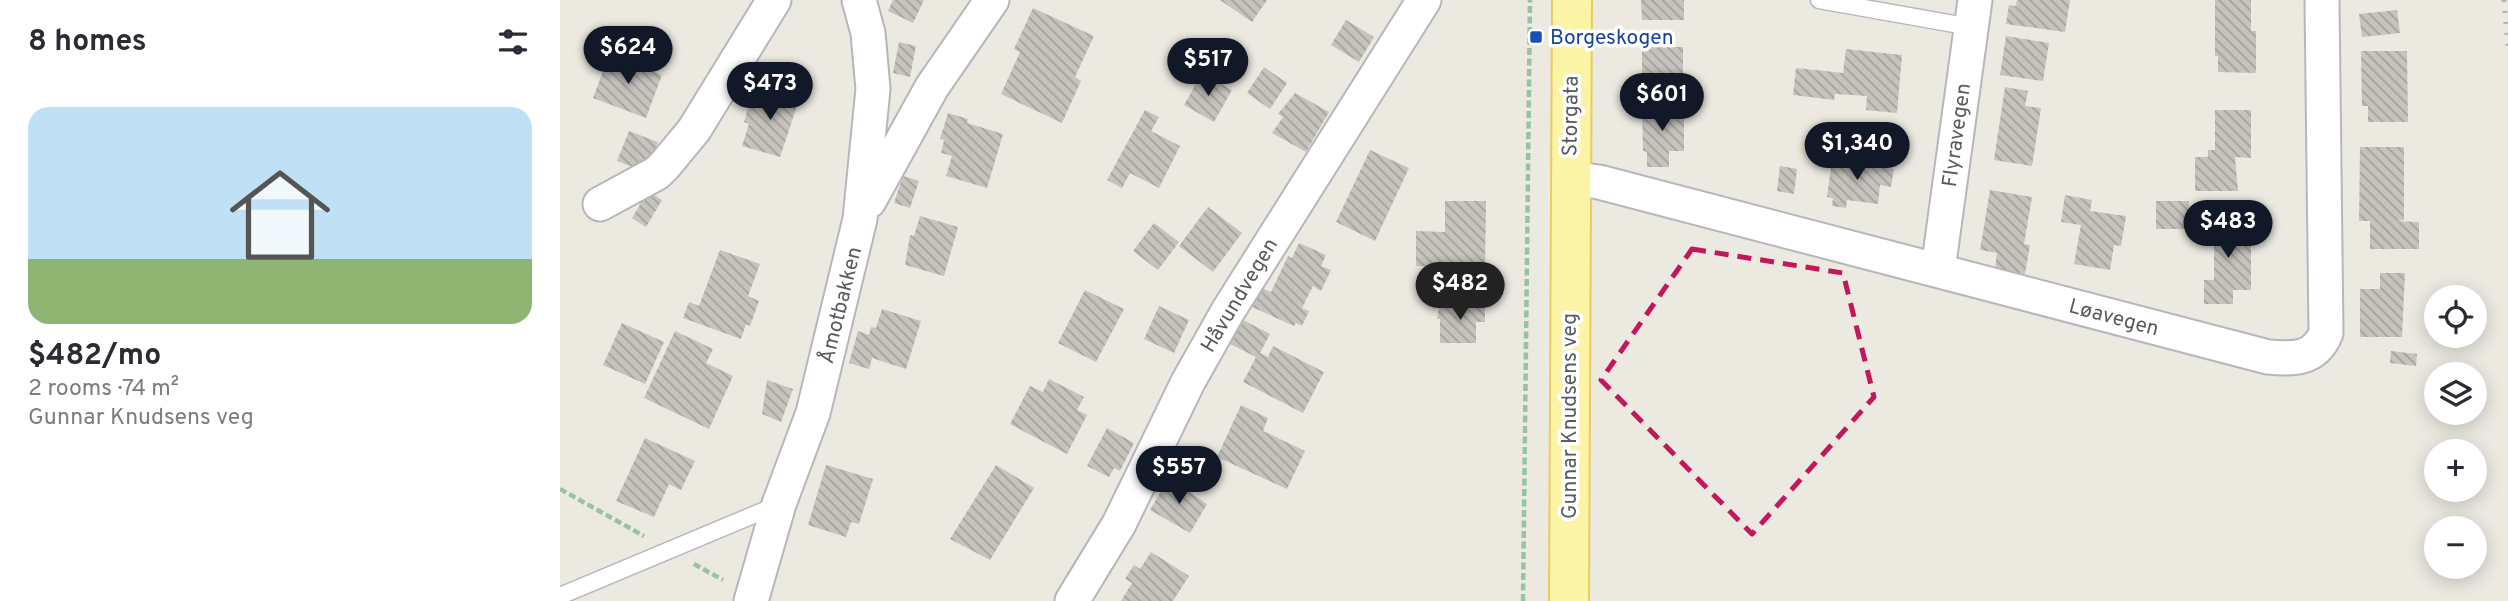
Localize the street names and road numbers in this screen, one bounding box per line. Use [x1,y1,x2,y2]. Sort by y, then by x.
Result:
street label: Storgata [1557,75,1586,157]
street label: Flyravegen [1937,81,1978,189]
street label: Håvundvegen [1196,234,1285,358]
street label: Åmotbakken [814,244,869,367]
street label: Løavegen [2066,293,2162,343]
street label: Gunnar Knudsens veg [1557,313,1584,519]

